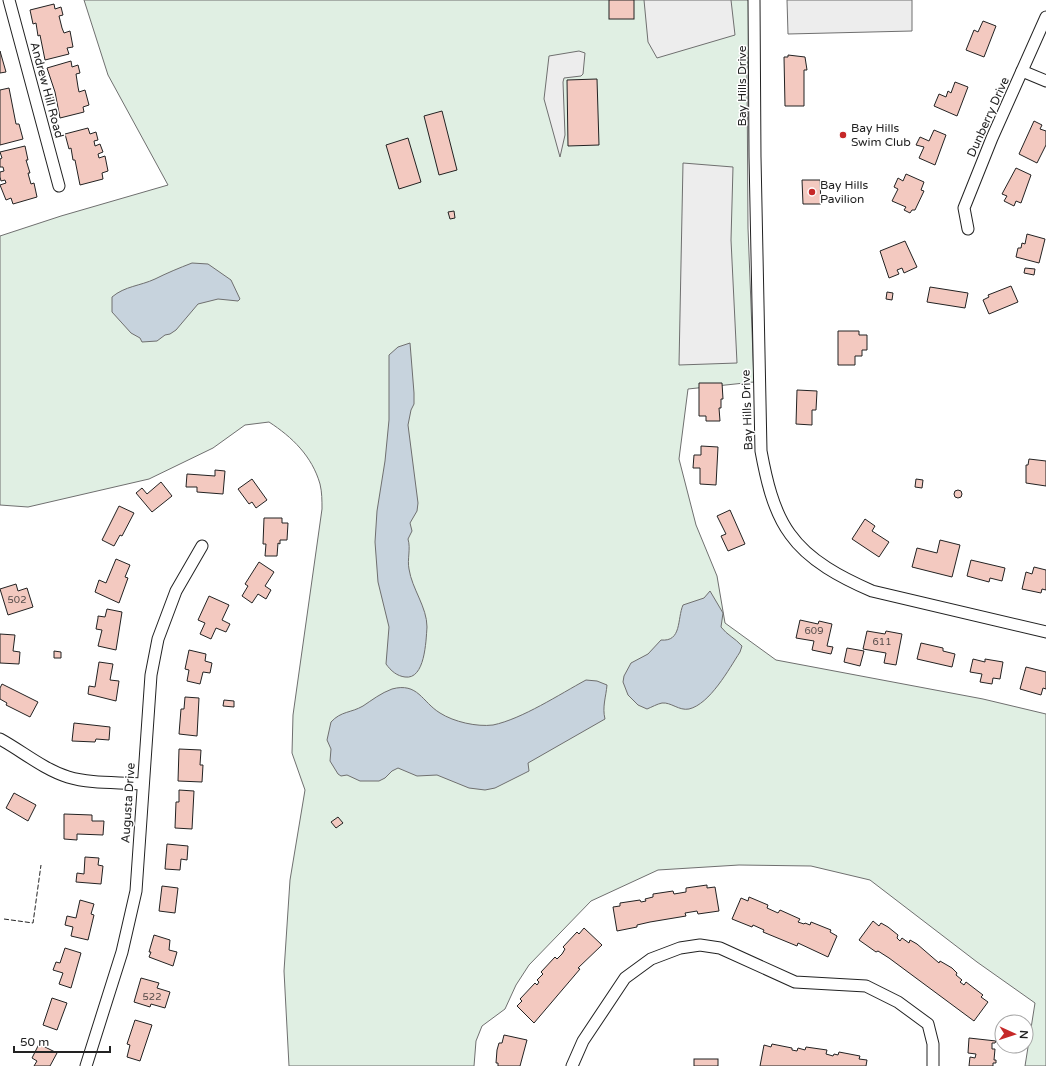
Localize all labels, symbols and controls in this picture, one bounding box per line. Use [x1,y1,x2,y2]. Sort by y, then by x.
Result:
street label: Andrew Hill Road [27,41,67,139]
street label: Bay Hills Drive [735,45,749,126]
street label: Dunberry Drive [964,75,1012,159]
place label: Bay Hills Swim Club [851,121,911,149]
marker: Bay Hills Swim Club [838,130,848,140]
place label: Bay Hills Pavilion [820,178,868,206]
marker: Bay Hills Pavilion [807,187,817,197]
street label: Bay Hills Drive [739,369,755,451]
house number: 502 [8,594,26,606]
house number: 609 [805,625,823,637]
house number: 611 [873,636,891,648]
street label: Augusta Drive [118,762,138,844]
house number: 522 [143,991,161,1003]
north arrow [994,1014,1034,1054]
scale bar [14,1028,110,1054]
text: N [1017,1030,1030,1039]
text: 50 m [20,1035,49,1049]

